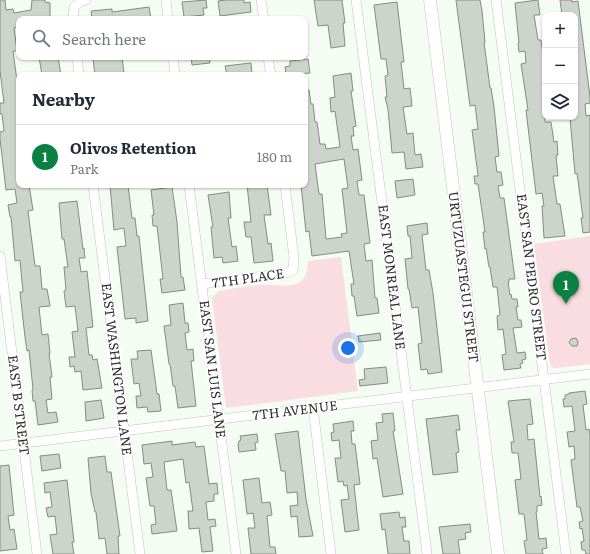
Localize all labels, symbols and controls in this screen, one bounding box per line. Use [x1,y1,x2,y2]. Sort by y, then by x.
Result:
map controls [542,12,578,120]
button: + [542,12,578,48]
search box [16,16,308,60]
icon: search [30,27,52,49]
text: Search here [62,27,146,50]
button: − [542,48,578,84]
button: layers [542,84,578,120]
text: Nearby [32,86,95,111]
text: Olivos Retention [70,136,196,159]
text: 1 [42,147,48,166]
text: 180 m [257,147,292,166]
text: Park [70,159,99,178]
street label: URTUZUASTEGUI STREET [445,190,484,364]
street label: EAST SAN PEDRO STREET [513,192,552,362]
street label: EAST MONREAL LANE [374,203,411,351]
street label: 7TH PLACE [211,263,285,292]
pin: 1 [553,271,579,304]
street label: EAST WASHINGTON LANE [97,282,138,456]
street label: EAST SAN LUIS LANE [196,299,231,439]
your location [338,338,358,358]
street label: EAST B STREET [4,354,35,457]
street label: 7TH AVENUE [251,395,338,424]

